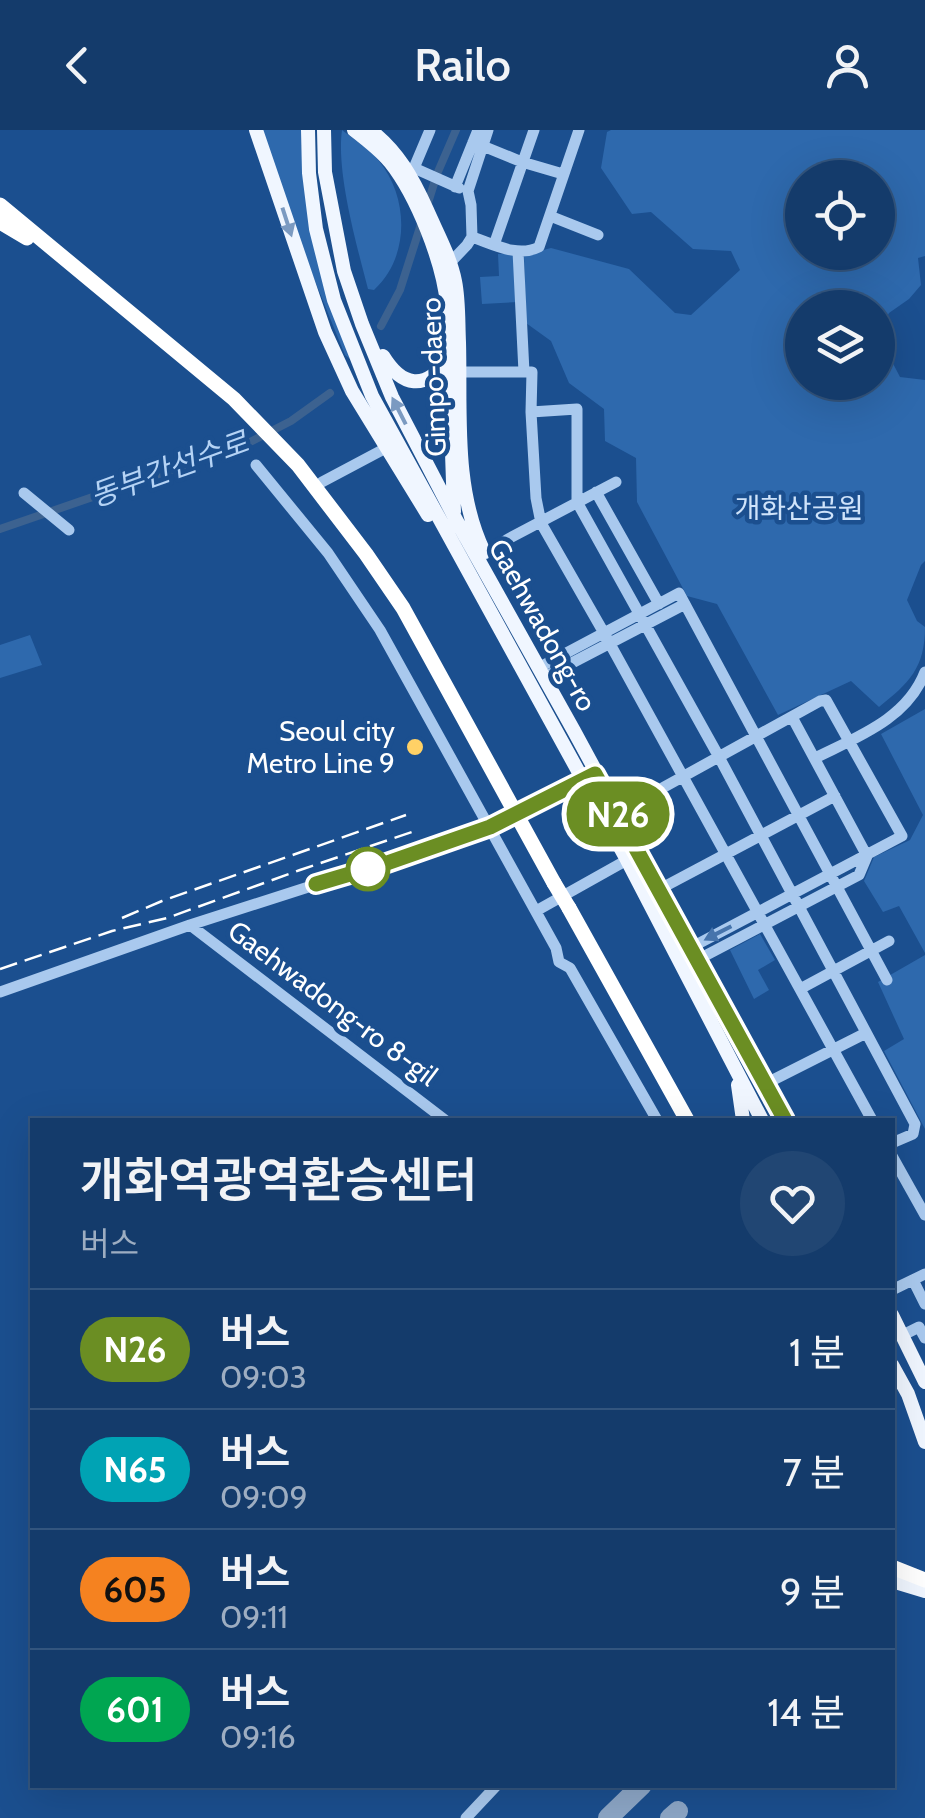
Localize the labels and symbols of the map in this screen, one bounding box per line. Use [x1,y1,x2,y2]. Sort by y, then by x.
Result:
one-way arrow [281,208,296,238]
street label: Gimpo-daero [413,297,453,457]
one-way arrow [391,396,408,425]
water label: 동부간선수로 [85,423,254,515]
park label: 개화산공원 [735,491,863,525]
street label: Gaehwadong-ro [482,533,604,717]
place label: Seoul city Metro Line 9 [246,714,395,780]
marker: Seoul city Metro Line 9 [404,736,426,758]
line badge: N26 [560,782,676,846]
unlabelled marker [347,848,389,890]
street label: Gaehwadong-ro 8-gil [221,913,445,1093]
one-way arrow [704,924,733,941]

